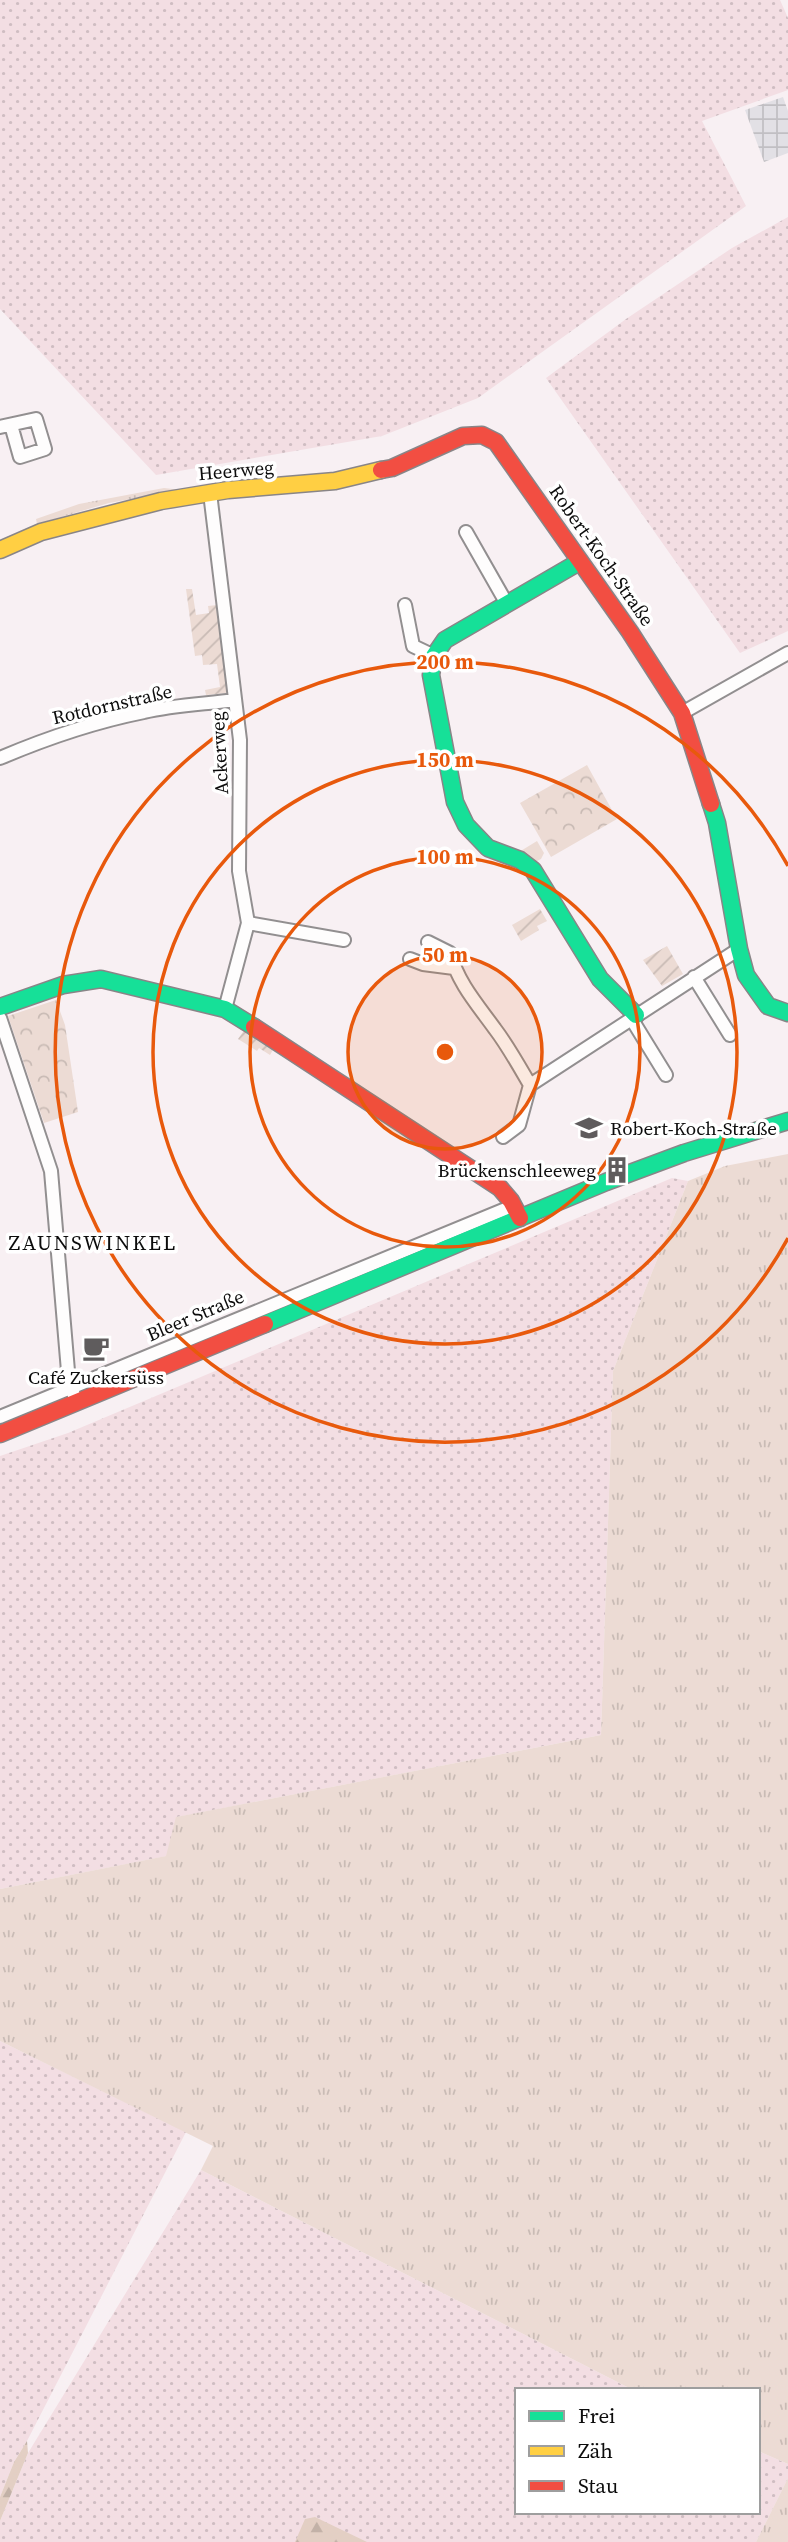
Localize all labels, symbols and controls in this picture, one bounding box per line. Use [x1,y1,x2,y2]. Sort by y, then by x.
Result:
street label: Heerweg [197,454,275,486]
street label: Robert-Koch-Straße [543,479,661,631]
text: 200 m [416,647,474,676]
street label: Rotdornstraße [50,678,174,730]
street label: Ackerweg [204,711,234,795]
text: 150 m [416,745,474,774]
text: 100 m [416,842,474,871]
text: 50 m [422,940,468,969]
centre of rings [433,1040,457,1064]
school or university icon: Robert-Koch-Straße [574,1113,604,1143]
place label: Robert-Koch-Straße [610,1115,777,1141]
building icon: Brückenschleeweg [602,1155,632,1185]
place label: Brückenschleeweg [438,1157,596,1183]
district label: ZAUNSWINKEL [9,1228,177,1257]
street label: Bleer Straße [142,1283,248,1347]
cafe icon: Café Zuckersüss [81,1333,111,1363]
place label: Café Zuckersüss [28,1364,164,1390]
legend [515,2388,760,2514]
text: Frei [578,2401,615,2430]
text: Zäh [578,2436,613,2465]
text: Stau [578,2471,618,2500]

